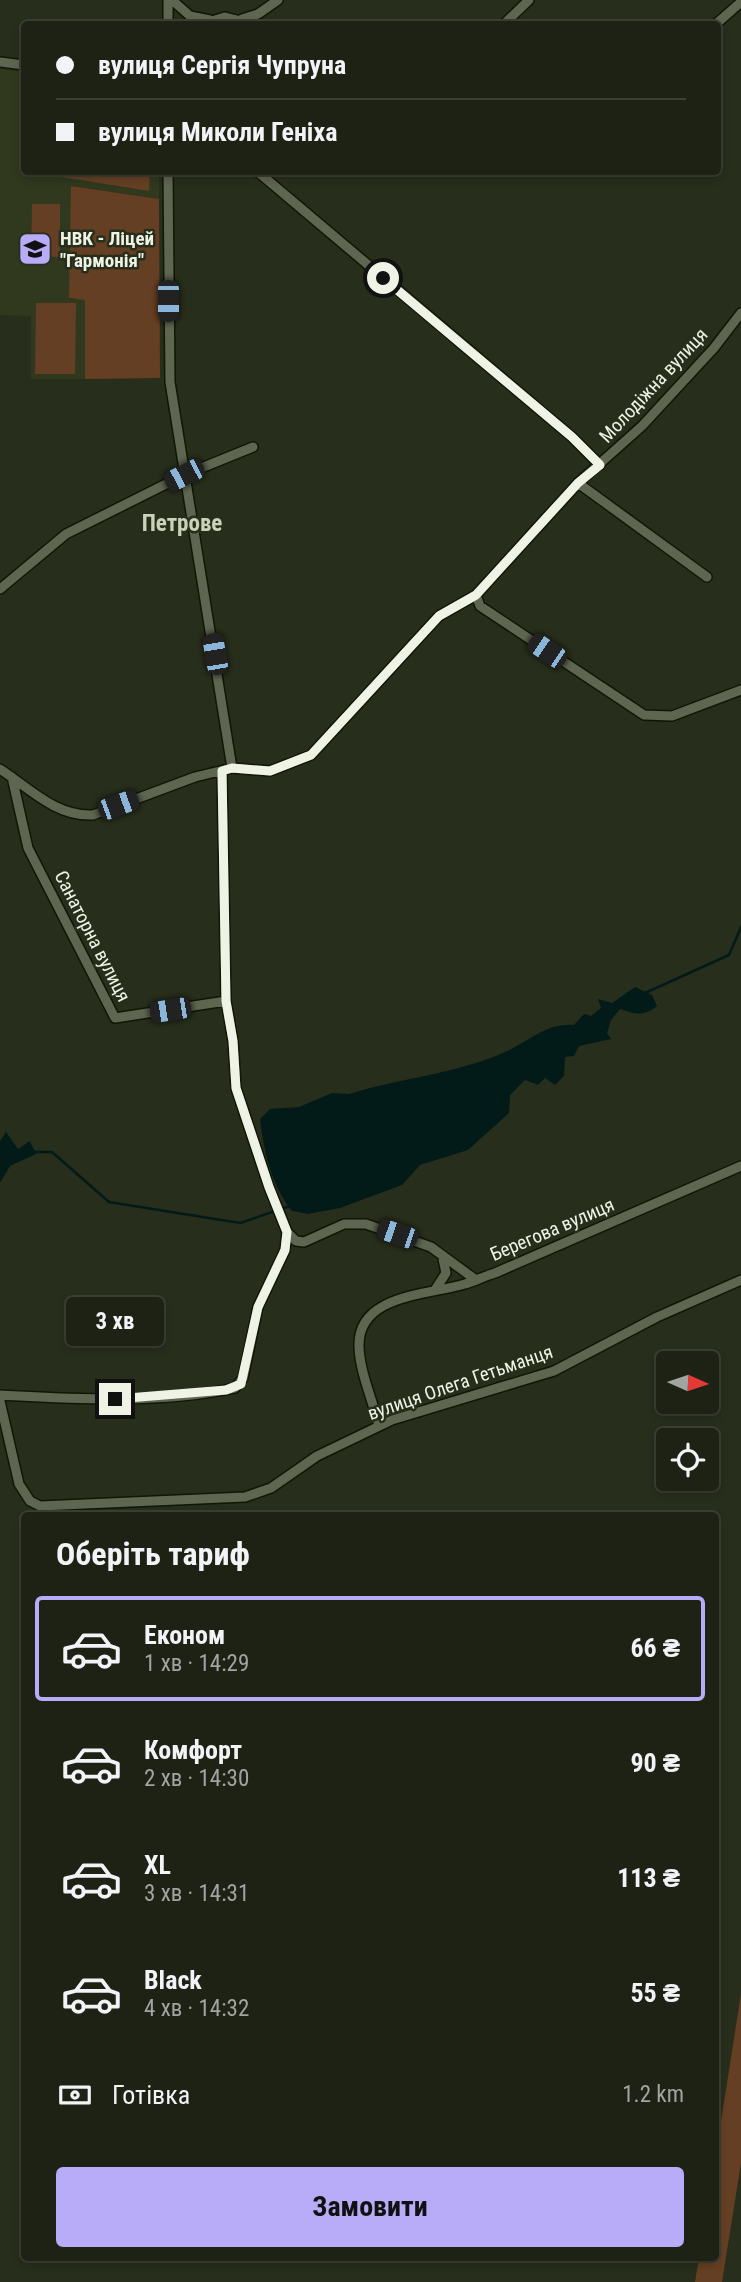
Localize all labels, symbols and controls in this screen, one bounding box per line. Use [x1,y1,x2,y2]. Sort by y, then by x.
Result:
text: вулиця Сергія Чупруна [98,50,346,80]
text: вулиця Миколи Геніха [98,117,337,147]
place label: НВК - Ліцей "Гармонія" [60,227,154,272]
school or university icon: НВК - Ліцей "Гармонія" [16,230,54,268]
route start [367,262,399,294]
car [158,280,179,322]
street label: Молодіжна вулиця [594,323,712,447]
car [161,456,208,494]
district label: Петрове [142,510,222,537]
car [202,631,229,677]
car [524,631,571,671]
car [95,788,142,822]
street label: Санаторна вулиця [50,867,135,1006]
car [148,996,193,1024]
street label: Берегова вулиця [487,1193,618,1266]
car [374,1217,421,1251]
callout: 3 хв [66,1298,164,1346]
text: 3 хв [96,1308,134,1335]
street label: вулиця Олега Гетьманця [365,1340,556,1425]
north arrow [656,1351,719,1414]
map controls [656,1351,719,1491]
route end [99,1383,131,1415]
button: locate [656,1428,719,1491]
text: Оберіть тариф [56,1535,250,1573]
icon: car [60,1617,123,1680]
text: Економ [144,1620,225,1650]
text: 66 ₴ [630,1633,680,1663]
text: 1 хв · 14:29 [144,1650,249,1677]
icon: car [60,1732,123,1795]
text: Комфорт [144,1735,242,1765]
text: 90 ₴ [630,1748,680,1778]
text: 2 хв · 14:30 [144,1765,249,1792]
icon: car [60,1847,123,1910]
text: XL [144,1850,171,1880]
text: 113 ₴ [617,1863,680,1893]
text: 3 хв · 14:31 [144,1880,249,1907]
icon: car [60,1962,123,2025]
text: Black [144,1965,202,1995]
text: 55 ₴ [630,1978,680,2008]
text: 4 хв · 14:32 [144,1995,249,2022]
icon: cash [56,2076,94,2114]
text: Готівка [112,2080,190,2110]
text: 1.2 km [622,2081,684,2108]
button: Замовити [56,2167,684,2247]

